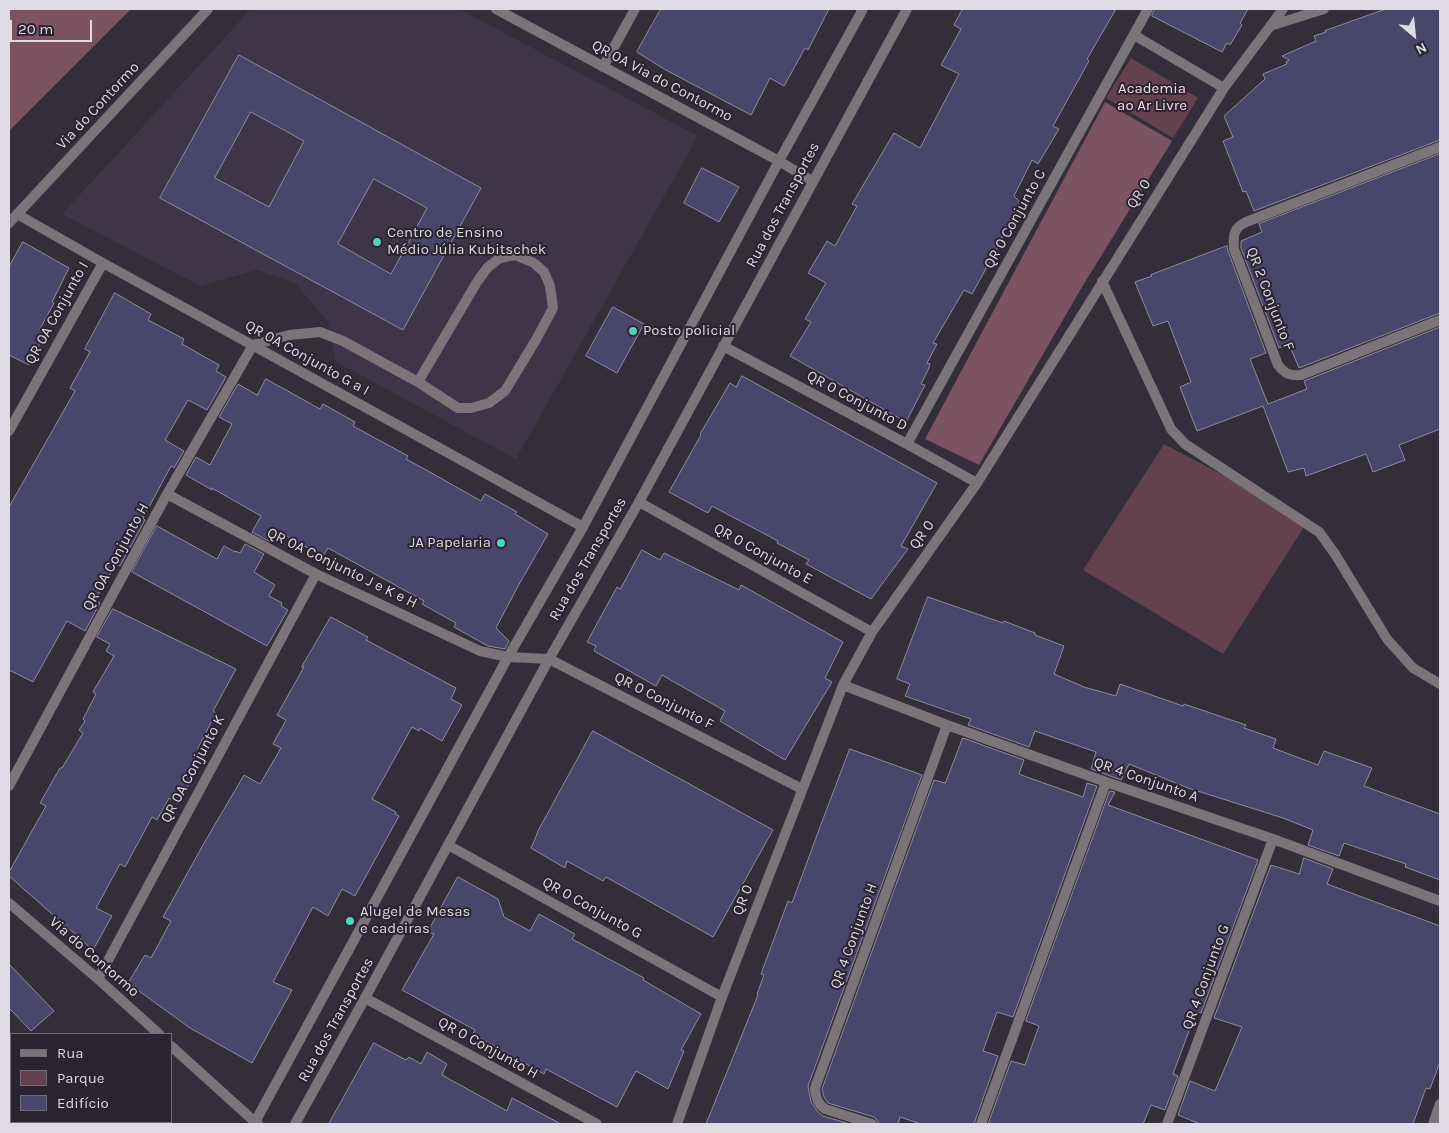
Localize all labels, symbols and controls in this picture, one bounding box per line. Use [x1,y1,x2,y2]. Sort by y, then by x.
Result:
scale bar [12,10,95,42]
north arrow [1389,10,1439,60]
text: 20 m [18,20,53,38]
street label: QR 0A Via do Contormo [589,36,735,126]
text: N [1413,39,1430,59]
street label: Via do Contormo [53,58,143,154]
park label: Academia ao Ar Livre [1117,80,1187,115]
street label: Rua dos Transportes [742,139,824,271]
street label: QR 0 Conjunto C [980,166,1050,272]
street label: QR 0 [1123,176,1155,212]
place label: Centro de Ensino Médio Júlia Kubitschek [387,224,546,259]
marker: Centro de Ensino Médio Júlia Kubitschek [371,236,383,248]
street label: QR 2 Conjunto F [1242,245,1298,353]
street label: QR 0A Conjunto I [21,259,93,367]
street label: QR 0A Conjunto G a I [242,316,372,400]
place label: Posto policial [643,322,735,340]
marker: Posto policial [627,325,639,337]
street label: QR 0 Conjunto D [804,367,910,435]
street label: Rua dos Transportes [545,494,631,624]
street label: QR 0A Conjunto H [79,500,153,614]
street label: QR 0 [906,517,938,553]
street label: QR 0 Conjunto E [710,519,816,589]
street label: QR 0A Conjunto J e K e H [264,524,420,612]
place label: JA Papelaria [409,534,491,552]
marker: JA Papelaria [495,537,507,549]
street label: QR 0 Conjunto F [611,668,717,734]
street label: QR 0A Conjunto K [157,712,229,826]
street label: QR 4 Conjunto A [1091,754,1201,806]
street label: QR 0 Conjunto G [539,873,645,943]
street label: QR 4 Conjunto H [827,881,881,991]
street label: QR 0 [729,882,757,918]
place label: Alugel de Mesas e cadeiras [360,903,470,938]
street label: Via do Contormo [45,913,143,1001]
marker: Alugel de Mesas e cadeiras [344,915,356,927]
street label: QR 4 Conjunto G [1179,922,1233,1032]
street label: Rua dos Transportes [294,955,378,1085]
street label: QR 0 Conjunto H [435,1013,541,1083]
legend [10,1033,172,1123]
text: Rua [57,1044,84,1062]
text: Parque [57,1069,105,1087]
text: Edifício [57,1094,109,1112]

